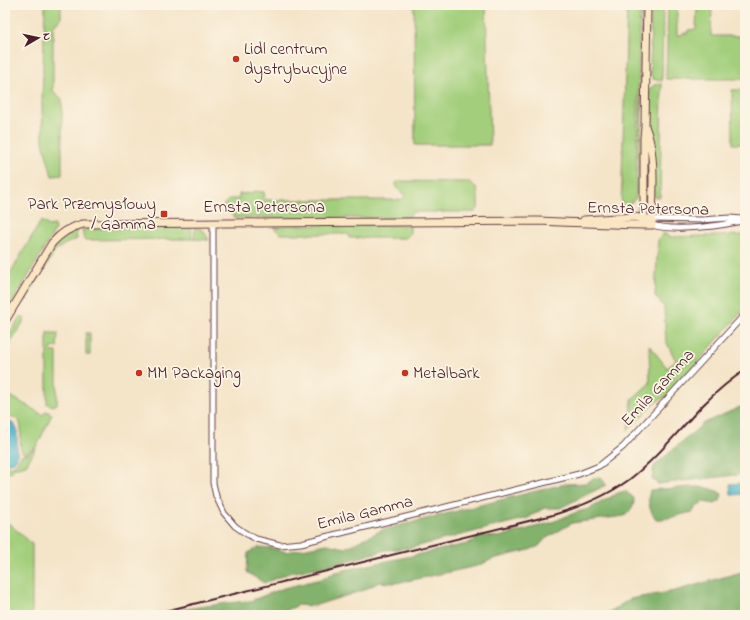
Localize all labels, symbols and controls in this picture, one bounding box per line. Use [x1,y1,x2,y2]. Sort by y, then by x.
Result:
north arrow [18,18,58,58]
text: N [38,32,55,42]
place label: Lidl centrum dystrybucyjne [244,37,348,83]
marker: Lidl centrum dystrybucyjne [231,54,241,64]
place label: Park Przemysłowy / Gamma [28,192,156,237]
street label: Ernsta Petersona [203,195,325,220]
street label: Ernsta Petersona [587,195,709,223]
marker: Park Przemysłowy / Gamma [159,209,169,219]
street label: Emila Gamma [615,344,701,432]
place label: MM Packaging [147,361,241,388]
place label: Metalbark [413,361,480,386]
marker: MM Packaging [134,368,144,378]
marker: Metalbark [400,368,410,378]
street label: Emila Gamma [314,489,416,537]

